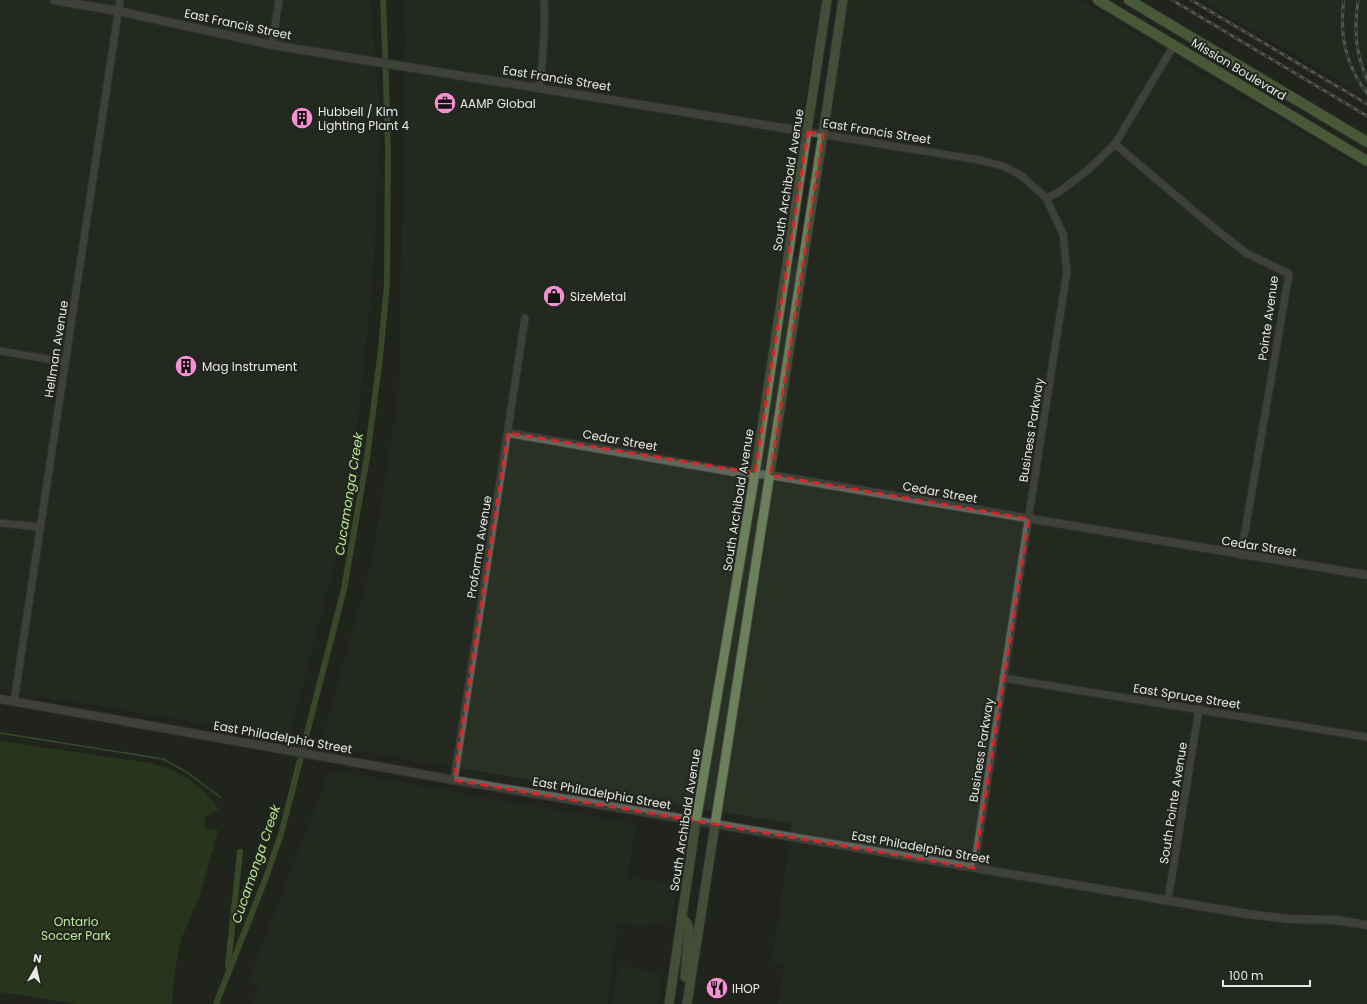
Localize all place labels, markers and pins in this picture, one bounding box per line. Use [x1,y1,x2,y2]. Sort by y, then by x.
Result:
office icon: AAMP Global [432,90,458,116]
place label: AAMP Global [460,95,536,112]
place label: Hubbell / Kim Lighting Plant 4 [318,103,410,134]
building icon: Hubbell / Kim Lighting Plant 4 [289,105,315,131]
shop icon: SizeMetal [541,283,567,309]
place label: SizeMetal [570,288,626,305]
building icon: Mag Instrument [173,353,199,379]
place label: Mag Instrument [202,358,297,375]
restaurant icon: IHOP [704,975,730,1001]
place label: IHOP [732,980,760,997]

